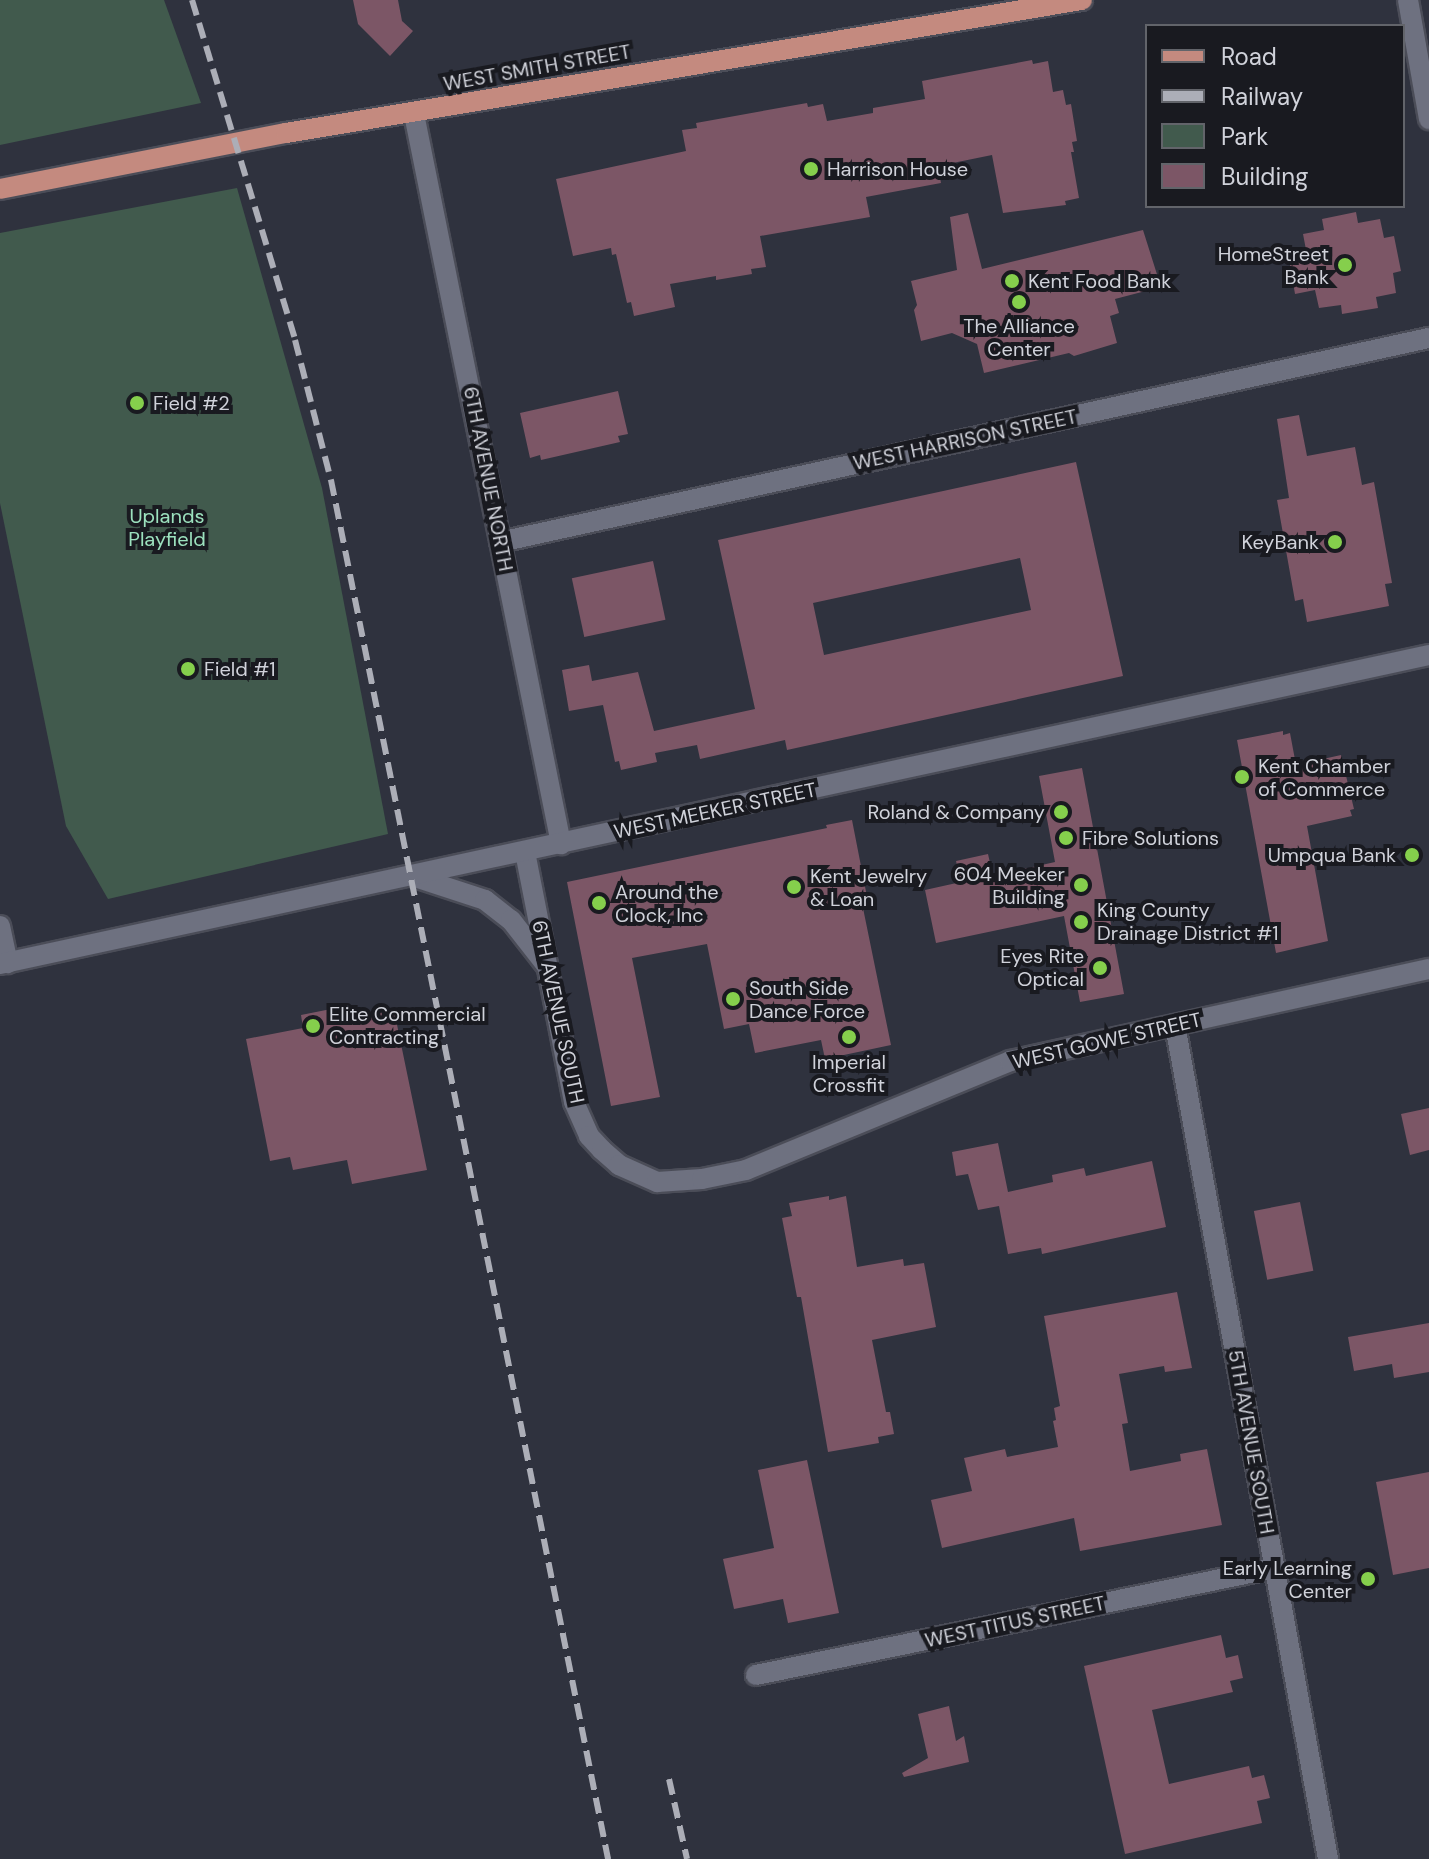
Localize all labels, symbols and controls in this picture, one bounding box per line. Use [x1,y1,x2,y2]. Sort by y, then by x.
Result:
legend [1145,24,1405,208]
street label: WEST SMITH STREET [441,40,633,96]
text: Road [1221,41,1277,72]
text: Railway [1221,81,1303,112]
text: Park [1221,121,1268,152]
place label: Harrison House [827,157,968,181]
marker: Harrison House [802,160,820,178]
text: Building [1221,161,1308,192]
place label: HomeStreet Bank [1218,242,1329,289]
marker: HomeStreet Bank [1336,256,1354,274]
place label: Kent Food Bank [1028,269,1171,293]
marker: Kent Food Bank [1003,272,1021,290]
marker: The Alliance Center [1010,293,1028,311]
place label: The Alliance Center [963,314,1075,361]
street label: 6TH AVENUE NORTH [458,385,518,573]
place label: Field #2 [153,391,230,415]
marker: Field #2 [128,394,146,412]
street label: WEST HARRISON STREET [851,405,1079,475]
park label: Uplands Playfield [128,504,206,551]
place label: KeyBank [1241,530,1319,554]
marker: KeyBank [1326,533,1344,551]
place label: Field #1 [204,657,275,681]
marker: Field #1 [179,660,197,678]
place label: Kent Chamber of Commerce [1258,754,1391,801]
marker: Kent Chamber of Commerce [1233,768,1251,786]
street label: WEST MEEKER STREET [612,778,818,844]
place label: Roland & Company [867,800,1045,824]
marker: Roland & Company [1052,803,1070,821]
place label: Fibre Solutions [1082,826,1219,850]
marker: Fibre Solutions [1057,829,1075,847]
place label: Umpqua Bank [1268,843,1396,867]
marker: Umpqua Bank [1403,846,1421,864]
place label: 604 Meeker Building [954,862,1065,909]
place label: Kent Jewelry & Loan [810,864,927,911]
marker: 604 Meeker Building [1072,876,1090,894]
marker: Kent Jewelry & Loan [785,878,803,896]
place label: Around the Clock, Inc [615,880,719,927]
marker: Around the Clock, Inc [590,894,608,912]
place label: King County Drainage District #1 [1097,898,1278,945]
marker: King County Drainage District #1 [1072,913,1090,931]
street label: 6TH AVENUE SOUTH [527,918,589,1106]
place label: Eyes Rite Optical [1000,944,1084,991]
marker: Eyes Rite Optical [1091,959,1109,977]
place label: South Side Dance Force [749,976,865,1023]
marker: South Side Dance Force [724,990,742,1008]
place label: Elite Commercial Contracting [329,1002,486,1049]
street label: WEST GOWE STREET [1010,1008,1204,1074]
marker: Elite Commercial Contracting [304,1017,322,1035]
marker: Imperial Crossfit [840,1028,858,1046]
place label: Imperial Crossfit [812,1050,886,1097]
street label: 5TH AVENUE SOUTH [1223,1348,1279,1536]
place label: Early Learning Center [1223,1556,1352,1603]
marker: Early Learning Center [1359,1570,1377,1588]
street label: WEST TITUS STREET [923,1591,1107,1653]

